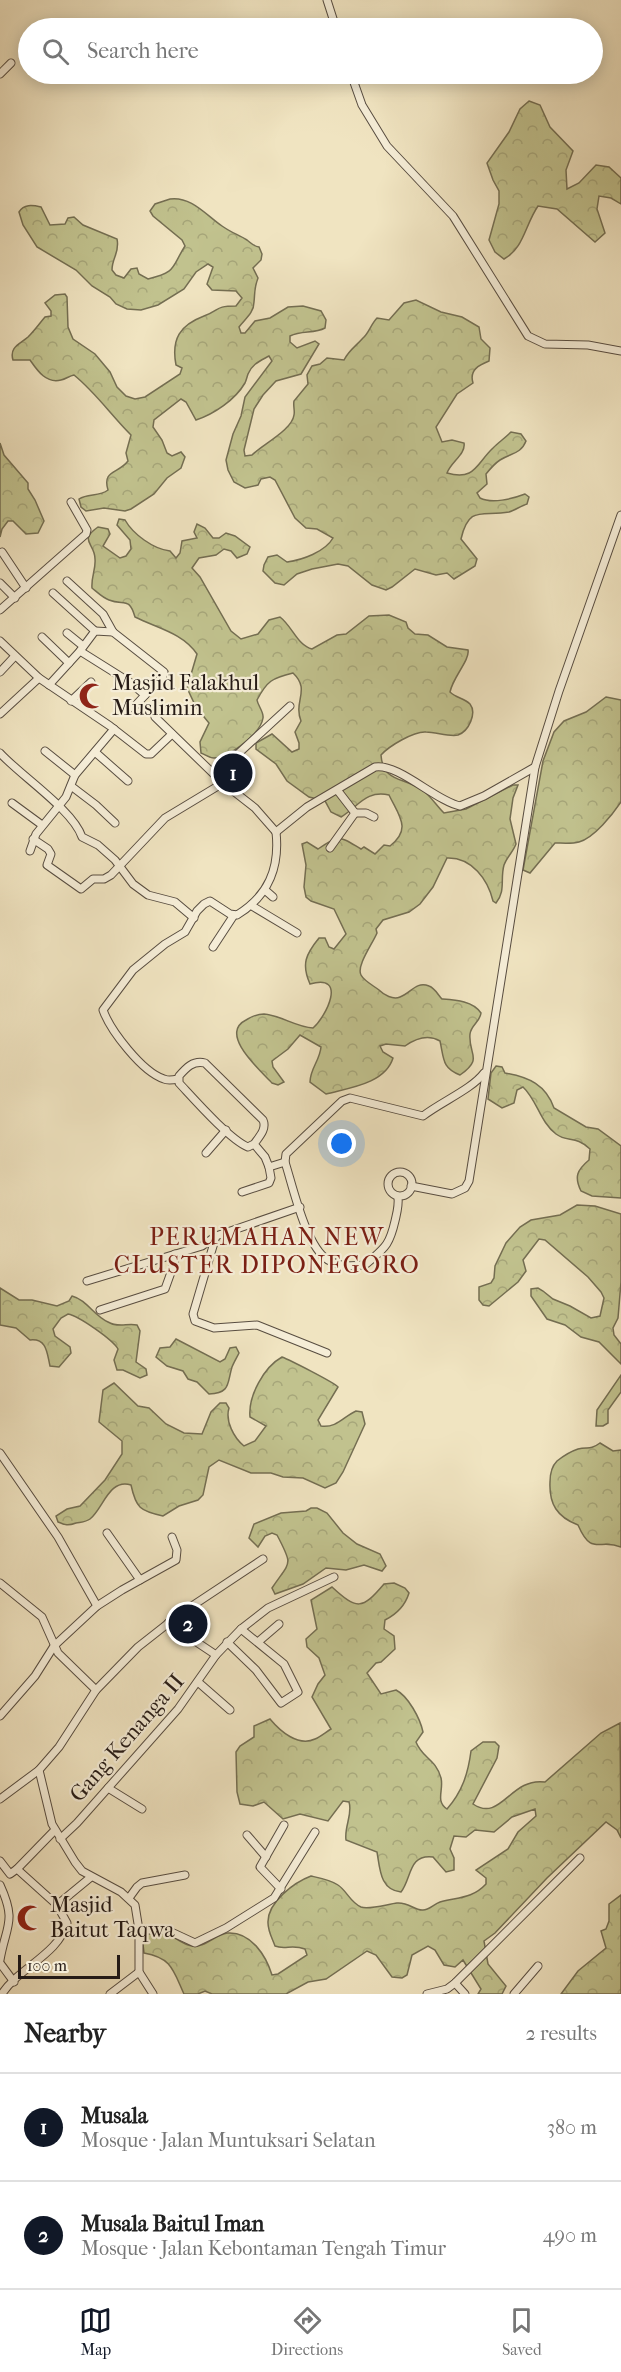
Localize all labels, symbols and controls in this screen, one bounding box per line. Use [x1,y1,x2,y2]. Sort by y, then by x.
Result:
search box [18,18,603,84]
icon: search [39,35,72,68]
text: Search here [87,38,199,64]
place label: Masjid Falakhul Muslimin [112,670,259,721]
mosque icon: Masjid Falakhul Muslimin [77,681,107,711]
pin: 1 [214,750,252,796]
your location [327,1129,356,1158]
district label: PERUMAHAN NEW CLUSTER DIPONEGORO [114,1223,420,1279]
pin: 2 [168,1602,207,1646]
street label: Gang Kenanga II [64,1668,190,1807]
place label: Masjid Baitut Taqwa [50,1892,175,1943]
mosque icon: Masjid Baitut Taqwa [15,1903,45,1933]
scale bar [18,1952,120,1980]
text: 100 m [27,1956,67,1975]
text: Nearby [24,2018,106,2049]
text: 2 results [526,2022,597,2045]
text: Musala [81,2103,148,2129]
text: 1 [40,2116,47,2139]
text: 380 m [547,2116,597,2139]
text: Mosque · Jalan Muntuksari Selatan [81,2129,376,2152]
text: Musala Baitul Iman [81,2211,264,2237]
text: 2 [38,2224,49,2247]
text: 490 m [543,2224,597,2247]
text: Mosque · Jalan Kebontaman Tengah Timur [81,2237,446,2260]
tab: Map [79,2304,112,2359]
tab: Directions [271,2304,343,2359]
tab: Saved [502,2304,542,2359]

